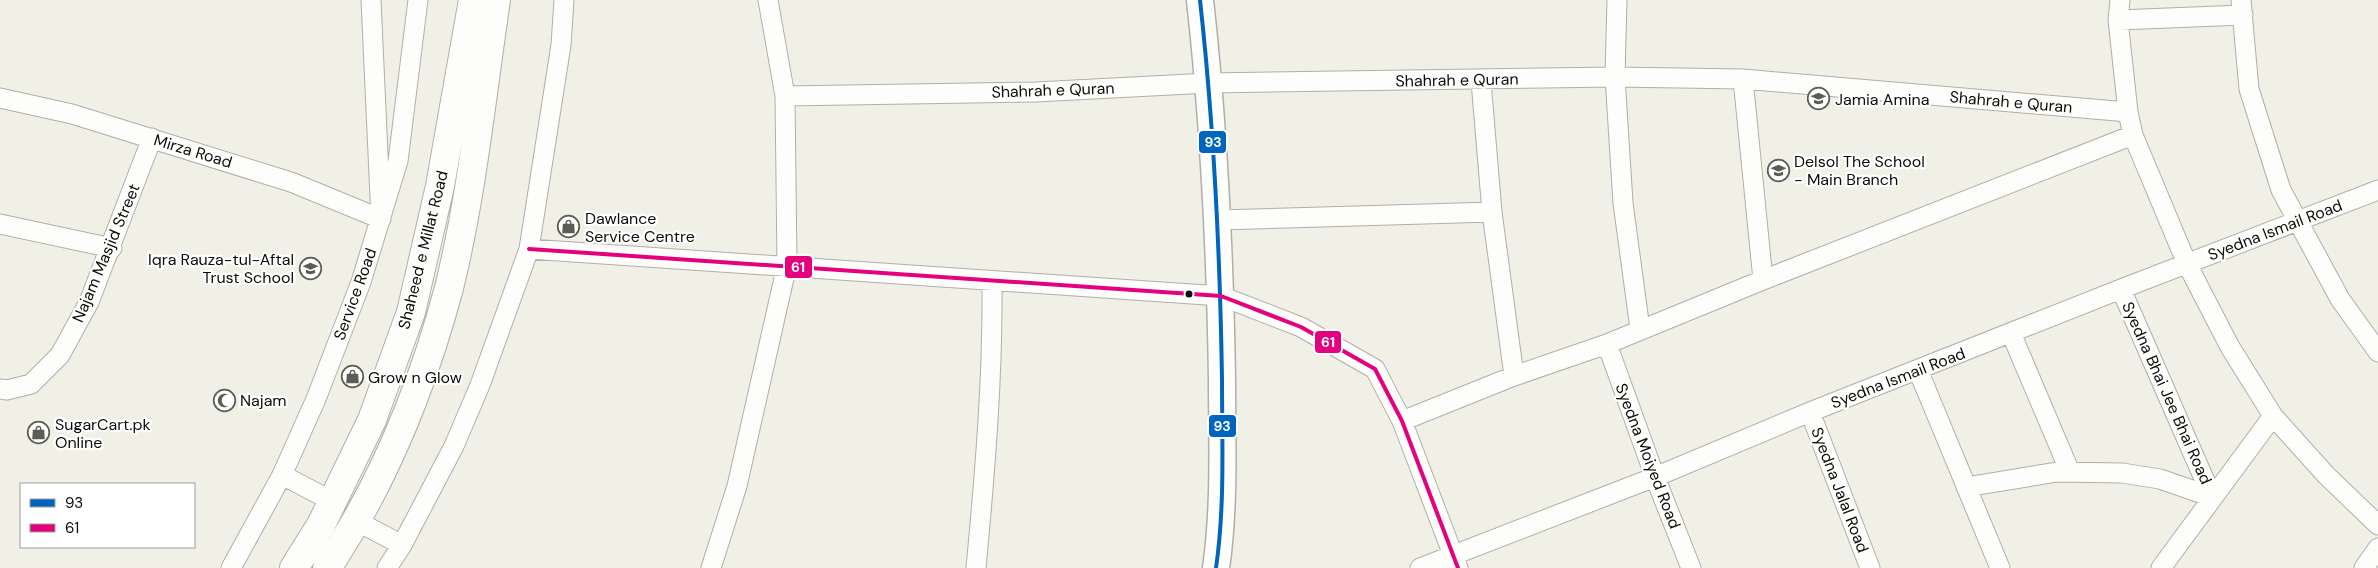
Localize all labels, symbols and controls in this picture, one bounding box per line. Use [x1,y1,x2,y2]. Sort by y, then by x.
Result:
street label: Shahrah e Quran [1395,68,1519,92]
street label: Shahrah e Quran [991,77,1115,103]
street label: Shahrah e Quran [1949,86,2073,118]
school or university icon: Jamia Amina [1807,87,1831,111]
place label: Jamia Amina [1835,89,1929,110]
street label: Mirza Road [151,129,235,173]
line badge: 93 [1198,130,1227,154]
text: 93 [1204,133,1222,151]
place label: Delsol The School - Main Branch [1794,151,1925,190]
school or university icon: Delsol The School - Main Branch [1766,158,1790,182]
street label: Shaheed e Millat Road [393,168,453,332]
street label: Najam Masjid Street [67,181,145,325]
street label: Syedna Ismail Road [2205,195,2345,265]
place label: Dawlance Service Centre [585,208,695,247]
shop icon: Dawlance Service Centre [557,215,581,239]
street label: Service Road [329,245,381,343]
place label: Iqra Rauza-tul-Aftal Trust School [148,249,294,288]
line badge: 61 [784,255,813,279]
school or university icon: Iqra Rauza-tul-Aftal Trust School [298,256,322,280]
text: 61 [791,258,805,276]
unlabelled marker [1184,289,1194,299]
street label: Syedna Bhai Jee Bhai Road [2117,298,2217,488]
line badge: 61 [1314,330,1342,354]
text: 61 [1321,333,1335,351]
street label: Syedna Ismail Road [1828,343,1968,413]
shop icon: Grow n Glow [340,365,364,389]
place label: Grow n Glow [368,367,462,388]
street label: Syedna Moiyed Road [1611,380,1685,532]
mosque icon: Najam [212,388,236,412]
place label: Najam [240,390,287,411]
place label: SugarCart.pk Online [55,414,151,453]
line badge: 93 [1208,414,1237,438]
text: 93 [1213,417,1231,435]
shop icon: SugarCart.pk Online [27,421,51,445]
street label: Syedna Jalal Road [1806,424,1874,556]
legend [20,483,195,548]
text: 93 [65,493,83,513]
text: 61 [65,518,79,538]

